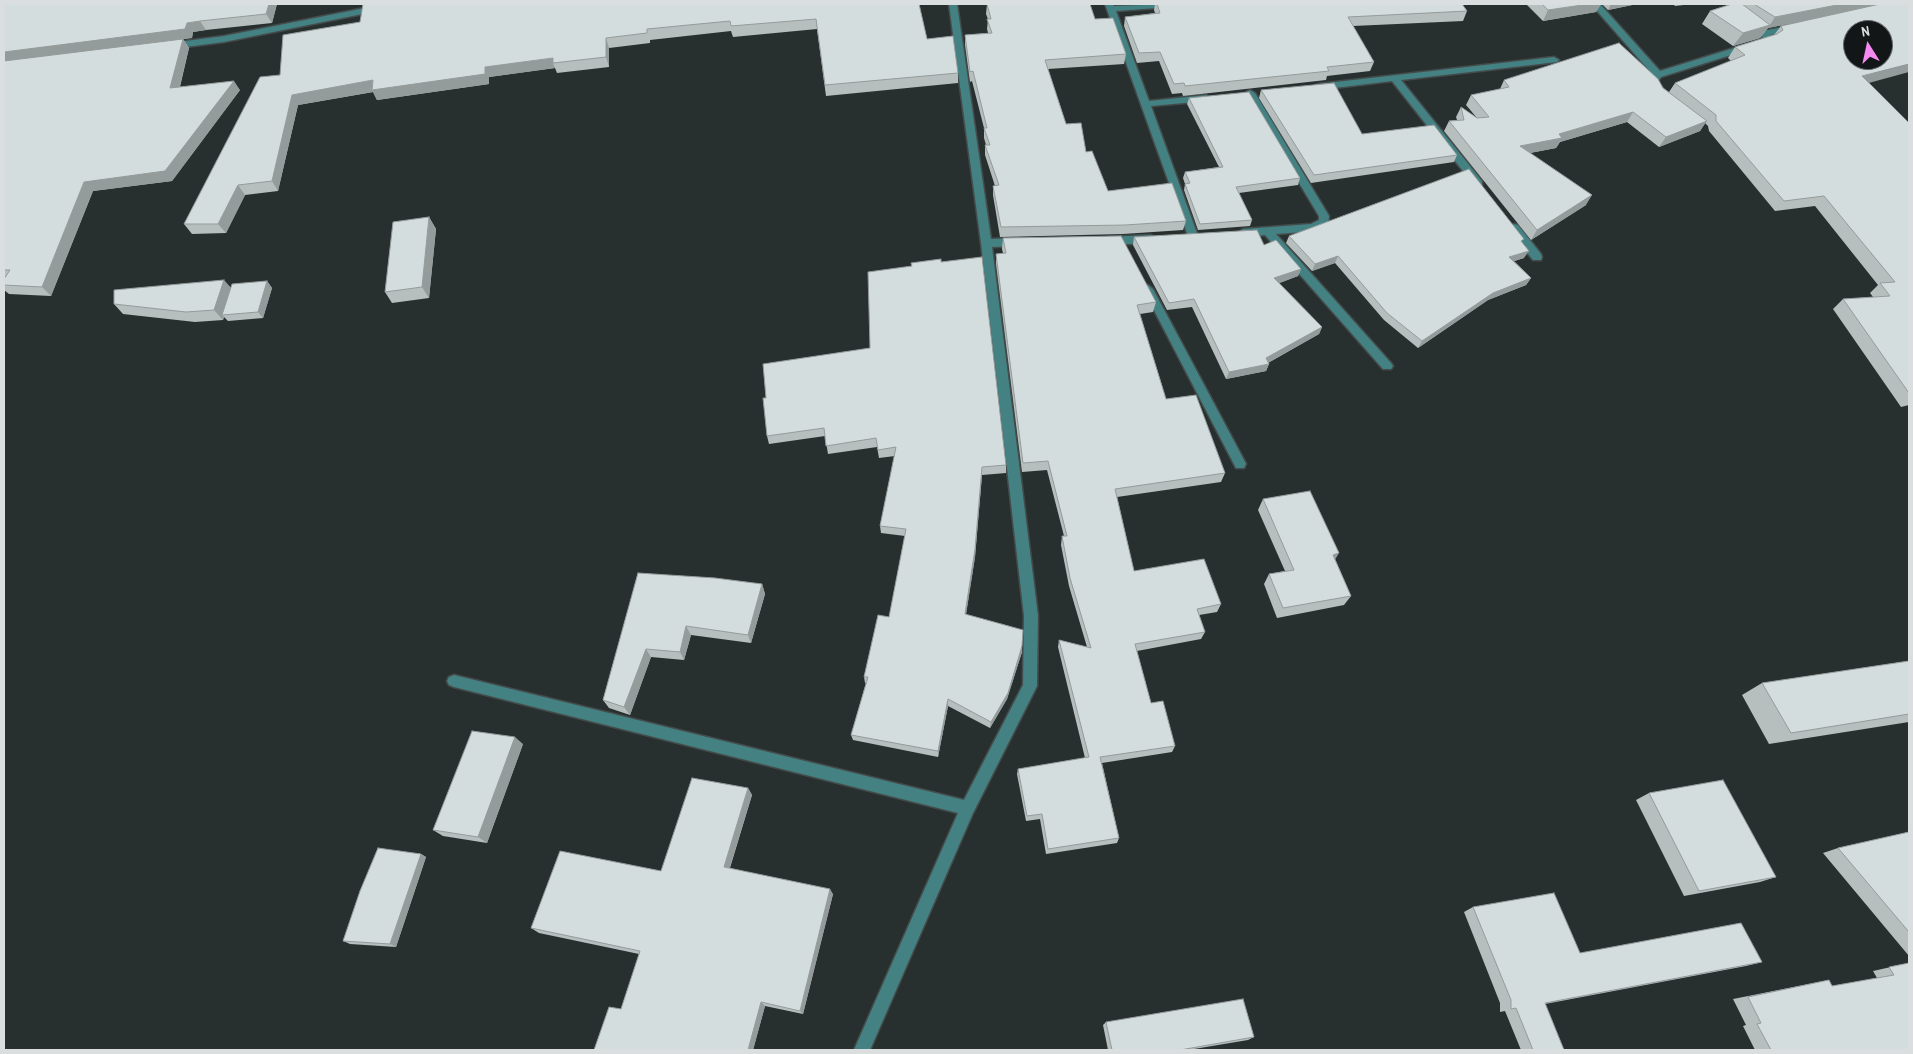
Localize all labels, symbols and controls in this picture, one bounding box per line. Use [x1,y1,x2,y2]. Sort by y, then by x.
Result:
north arrow [1843,20,1893,70]
text: N [1860,22,1871,41]

